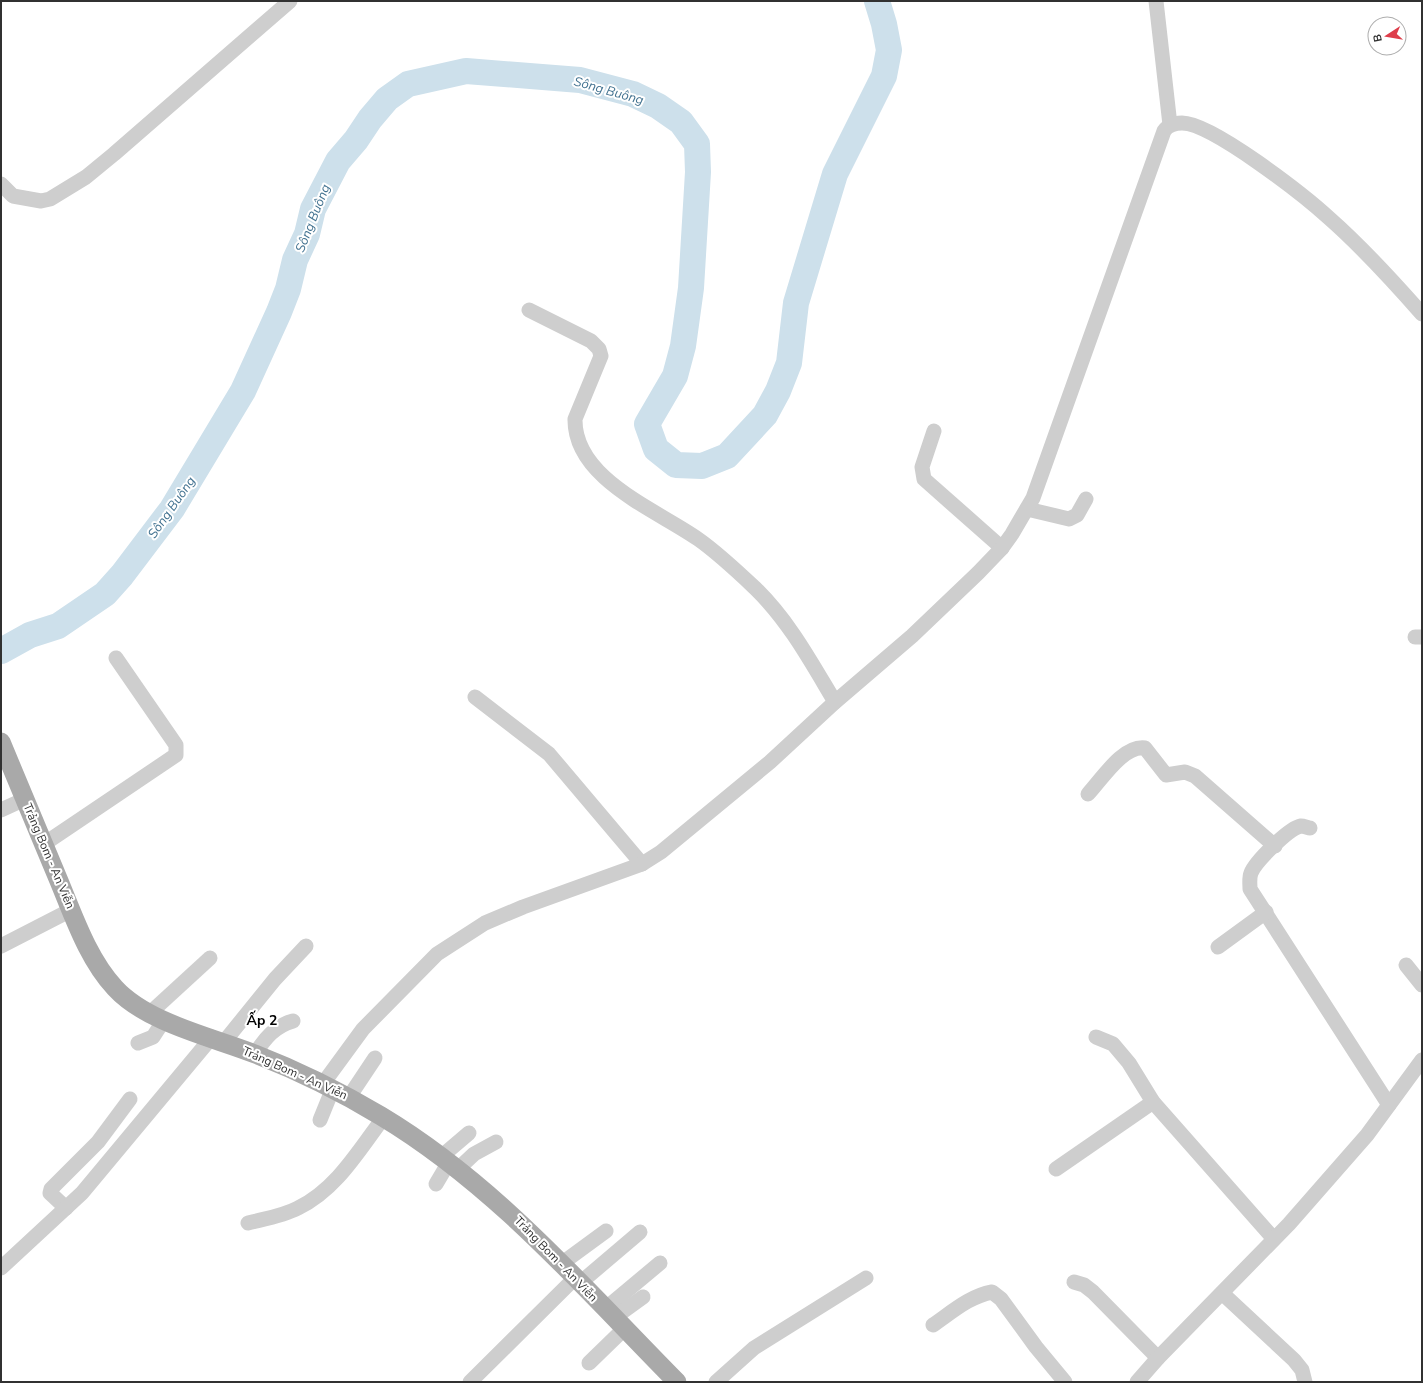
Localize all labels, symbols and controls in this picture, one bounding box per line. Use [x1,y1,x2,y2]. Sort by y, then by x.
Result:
north arrow [1367,16,1407,56]
text: B [1370,33,1386,43]
water label: Sông Buông [572,72,646,110]
water label: Sông Buông [291,181,335,255]
water label: Sông Buông [144,473,200,542]
street label: Trảng Bom - An Viễn [20,801,78,911]
district label: Ấp 2 [247,1010,278,1030]
street label: Trảng Bom - An Viễn [240,1043,350,1103]
street label: Trảng Bom - An Viễn [511,1213,601,1305]

